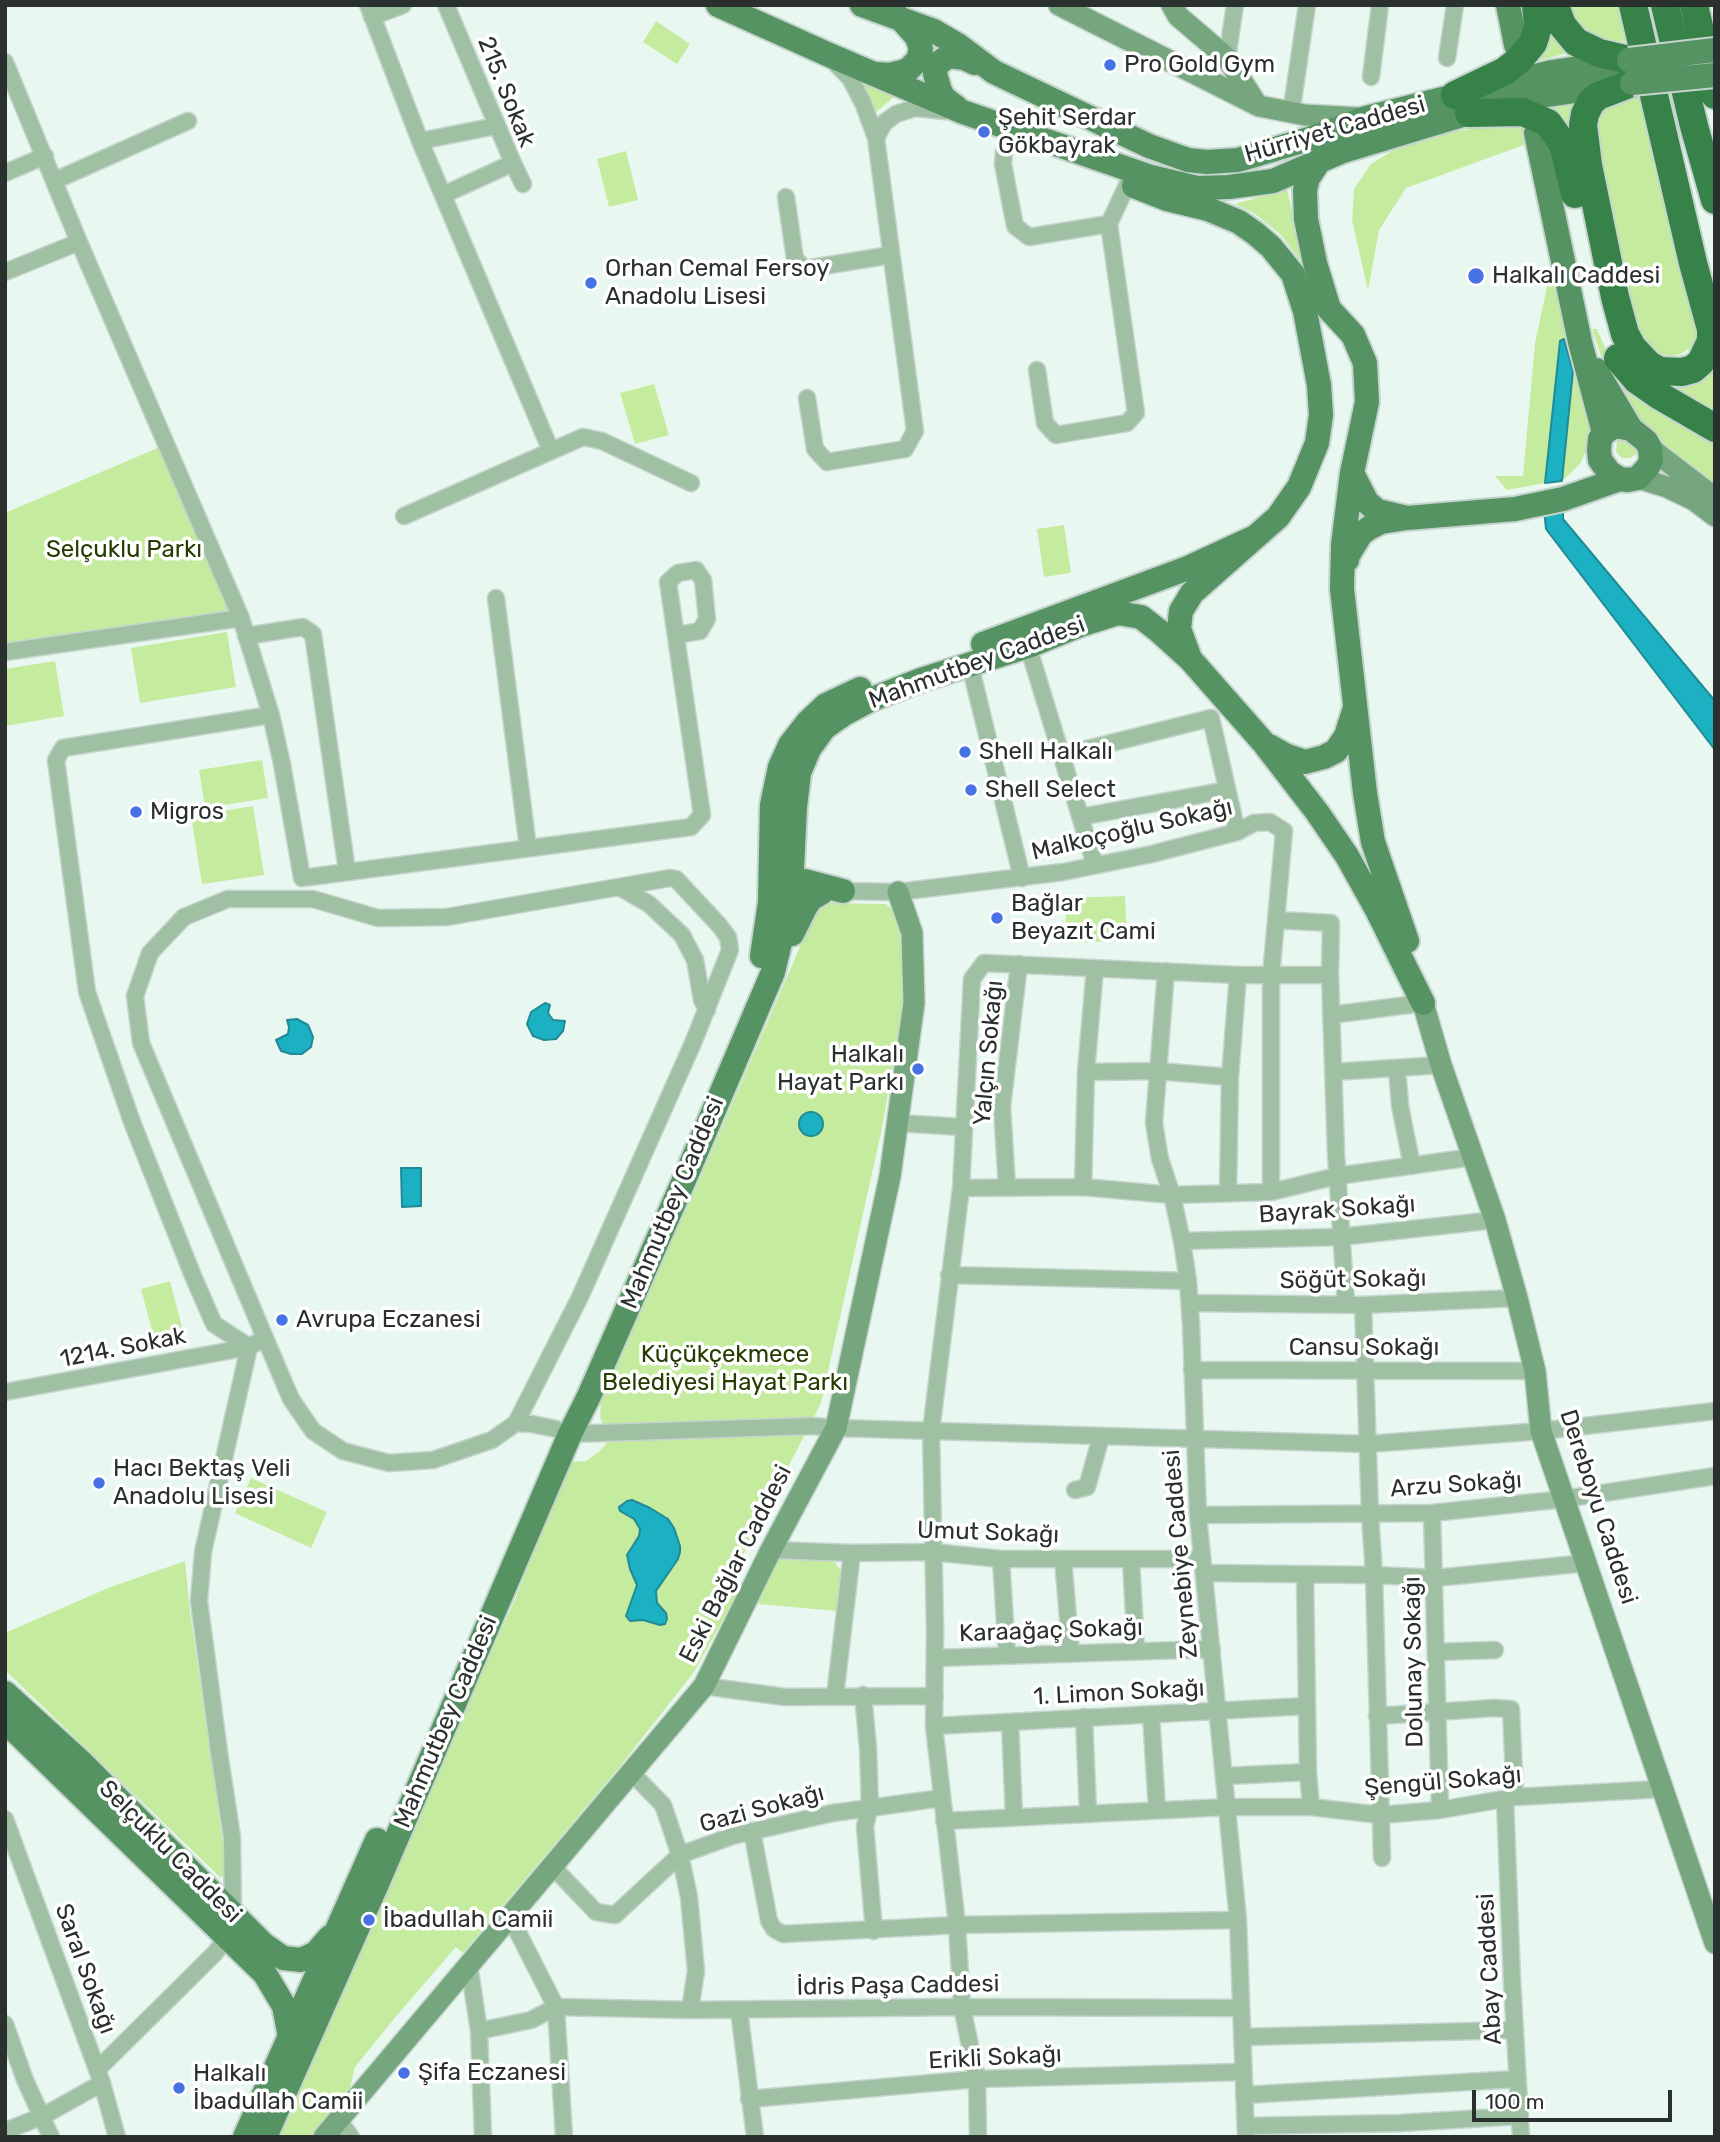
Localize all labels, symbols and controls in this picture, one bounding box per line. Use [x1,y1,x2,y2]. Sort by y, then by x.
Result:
street label: 215. Sokak [471,32,541,152]
place label: Pro Gold Gym [1124,51,1275,79]
marker: Pro Gold Gym [1102,57,1118,73]
street label: Hürriyet Caddesi [1241,90,1429,170]
place label: Şehit Serdar Gökbayrak [998,104,1136,160]
marker: Şehit Serdar Gökbayrak [976,124,992,140]
place label: Orhan Cemal Fersoy Anadolu Lisesi [605,255,829,311]
place label: Halkalı Caddesi [1492,262,1660,290]
marker: Halkalı Caddesi [1466,266,1486,286]
marker: Orhan Cemal Fersoy Anadolu Lisesi [583,275,599,291]
park label: Selçuklu Parkı [46,536,202,564]
street label: Mahmutbey Caddesi [865,611,1089,715]
place label: Shell Halkalı [979,738,1113,766]
marker: Shell Halkalı [957,744,973,760]
place label: Shell Select [985,776,1116,804]
marker: Shell Select [963,782,979,798]
street label: Malkoçoğlu Sokağı [1029,793,1235,867]
place label: Migros [150,798,224,826]
marker: Migros [128,804,144,820]
place label: Bağlar Beyazıt Cami [1011,890,1156,946]
marker: Bağlar Beyazıt Cami [989,910,1005,926]
street label: Yalçın Sokağı [968,979,1010,1127]
place label: Halkalı Hayat Parkı [777,1041,904,1097]
marker: Halkalı Hayat Parkı [910,1061,926,1077]
street label: Mahmutbey Caddesi [615,1093,731,1313]
street label: Bayrak Sokağı [1258,1190,1416,1230]
street label: Söğüt Sokağı [1279,1264,1427,1296]
place label: Avrupa Eczanesi [296,1306,481,1334]
marker: Avrupa Eczanesi [274,1312,290,1328]
street label: 1214. Sokak [58,1322,188,1374]
street label: Cansu Sokağı [1289,1334,1439,1362]
park label: Küçükçekmece Belediyesi Hayat Parkı [602,1341,848,1397]
street label: Dereboyu Caddesi [1553,1406,1643,1608]
street label: Zeynebiye Caddesi [1158,1448,1204,1660]
place label: Hacı Bektaş Veli Anadolu Lisesi [113,1455,290,1511]
street label: Eski Bağlar Caddesi [674,1460,798,1668]
street label: Arzu Sokağı [1389,1466,1523,1504]
marker: Hacı Bektaş Veli Anadolu Lisesi [91,1475,107,1491]
street label: Umut Sokağı [916,1516,1060,1550]
street label: Dolunay Sokağı [1398,1576,1430,1748]
street label: Mahmutbey Caddesi [388,1612,504,1832]
street label: Karaağaç Sokağı [959,1613,1143,1649]
street label: 1. Limon Sokağı [1033,1674,1205,1712]
street label: Şengül Sokağı [1363,1761,1523,1803]
street label: Selçuklu Caddesi [93,1775,247,1929]
street label: Gazi Sokağı [697,1779,827,1839]
street label: Abay Caddesi [1472,1892,1508,2046]
street label: Saral Sokağı [48,1900,122,2038]
place label: İbadullah Camii [383,1906,553,1934]
marker: İbadullah Camii [361,1912,377,1928]
street label: İdris Paşa Caddesi [796,1970,1000,2002]
street label: Erikli Sokağı [928,2040,1062,2076]
place label: Şifa Eczanesi [418,2059,566,2087]
place label: Halkalı İbadullah Camii [193,2060,363,2116]
marker: Şifa Eczanesi [396,2065,412,2081]
scale bar [1475,2076,1674,2120]
marker: Halkalı İbadullah Camii [171,2080,187,2096]
text: 100 m [1485,2089,1544,2114]

